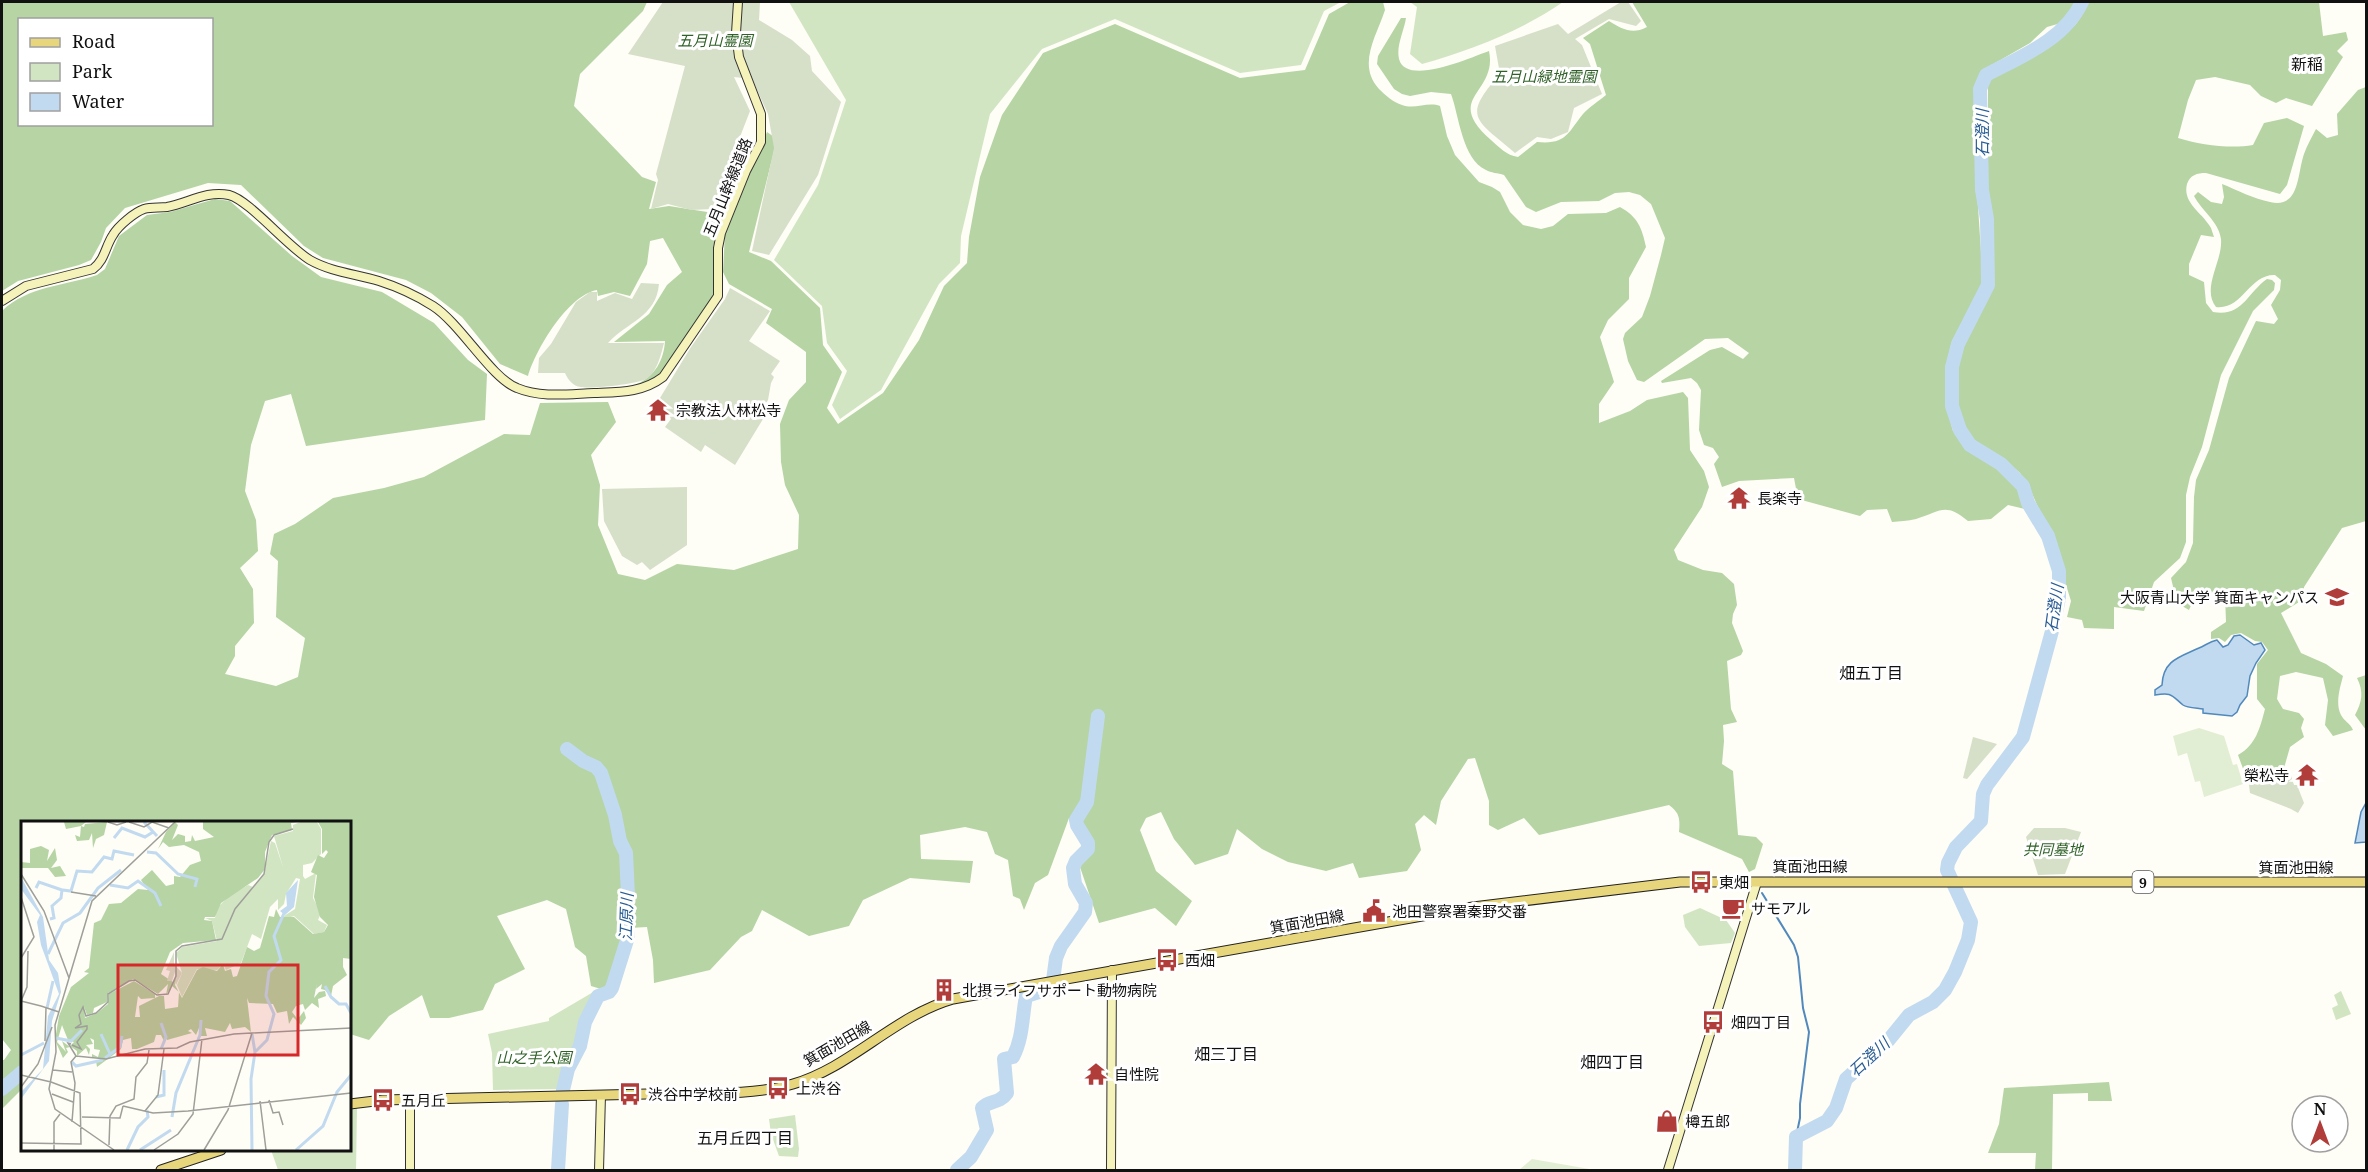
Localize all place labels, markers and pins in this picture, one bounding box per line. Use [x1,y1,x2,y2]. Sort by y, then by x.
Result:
temple icon: 宗教法人林松寺 [645,397,671,423]
place label: 宗教法人林松寺 [676,400,781,420]
temple icon: 長楽寺 [1726,485,1752,511]
place label: 長楽寺 [1757,488,1802,508]
school or university icon: 大阪青山大学 箕面キャンパス [2324,584,2350,610]
place label: 大阪青山大学 箕面キャンパス [2120,587,2319,607]
temple icon: 榮松寺 [2294,762,2320,788]
place label: 榮松寺 [2244,765,2289,785]
bus stop icon: 東畑 [1688,869,1714,895]
place label: 東畑 [1719,872,1749,892]
cafe icon: サモアル [1720,895,1746,921]
public building icon: 池田警察署秦野交番 [1361,898,1387,924]
place label: サモアル [1751,898,1811,918]
place label: 池田警察署秦野交番 [1392,901,1527,921]
bus stop icon: 西畑 [1154,947,1180,973]
place label: 西畑 [1185,950,1215,970]
building icon: 北摂ライフサポート動物病院 [931,977,957,1003]
place label: 北摂ライフサポート動物病院 [962,980,1157,1000]
bus stop icon: 畑四丁目 [1700,1009,1726,1035]
place label: 畑四丁目 [1731,1012,1791,1032]
temple icon: 自性院 [1083,1061,1109,1087]
place label: 自性院 [1114,1064,1159,1084]
bus stop icon: 上渋谷 [765,1075,791,1101]
place label: 上渋谷 [796,1078,841,1098]
bus stop icon: 渋谷中学校前 [617,1081,643,1107]
place label: 渋谷中学校前 [648,1084,738,1104]
bus stop icon: 五月丘 [370,1087,396,1113]
place label: 五月丘 [401,1090,446,1110]
shop icon: 樽五郎 [1654,1108,1680,1134]
place label: 樽五郎 [1685,1111,1730,1131]

